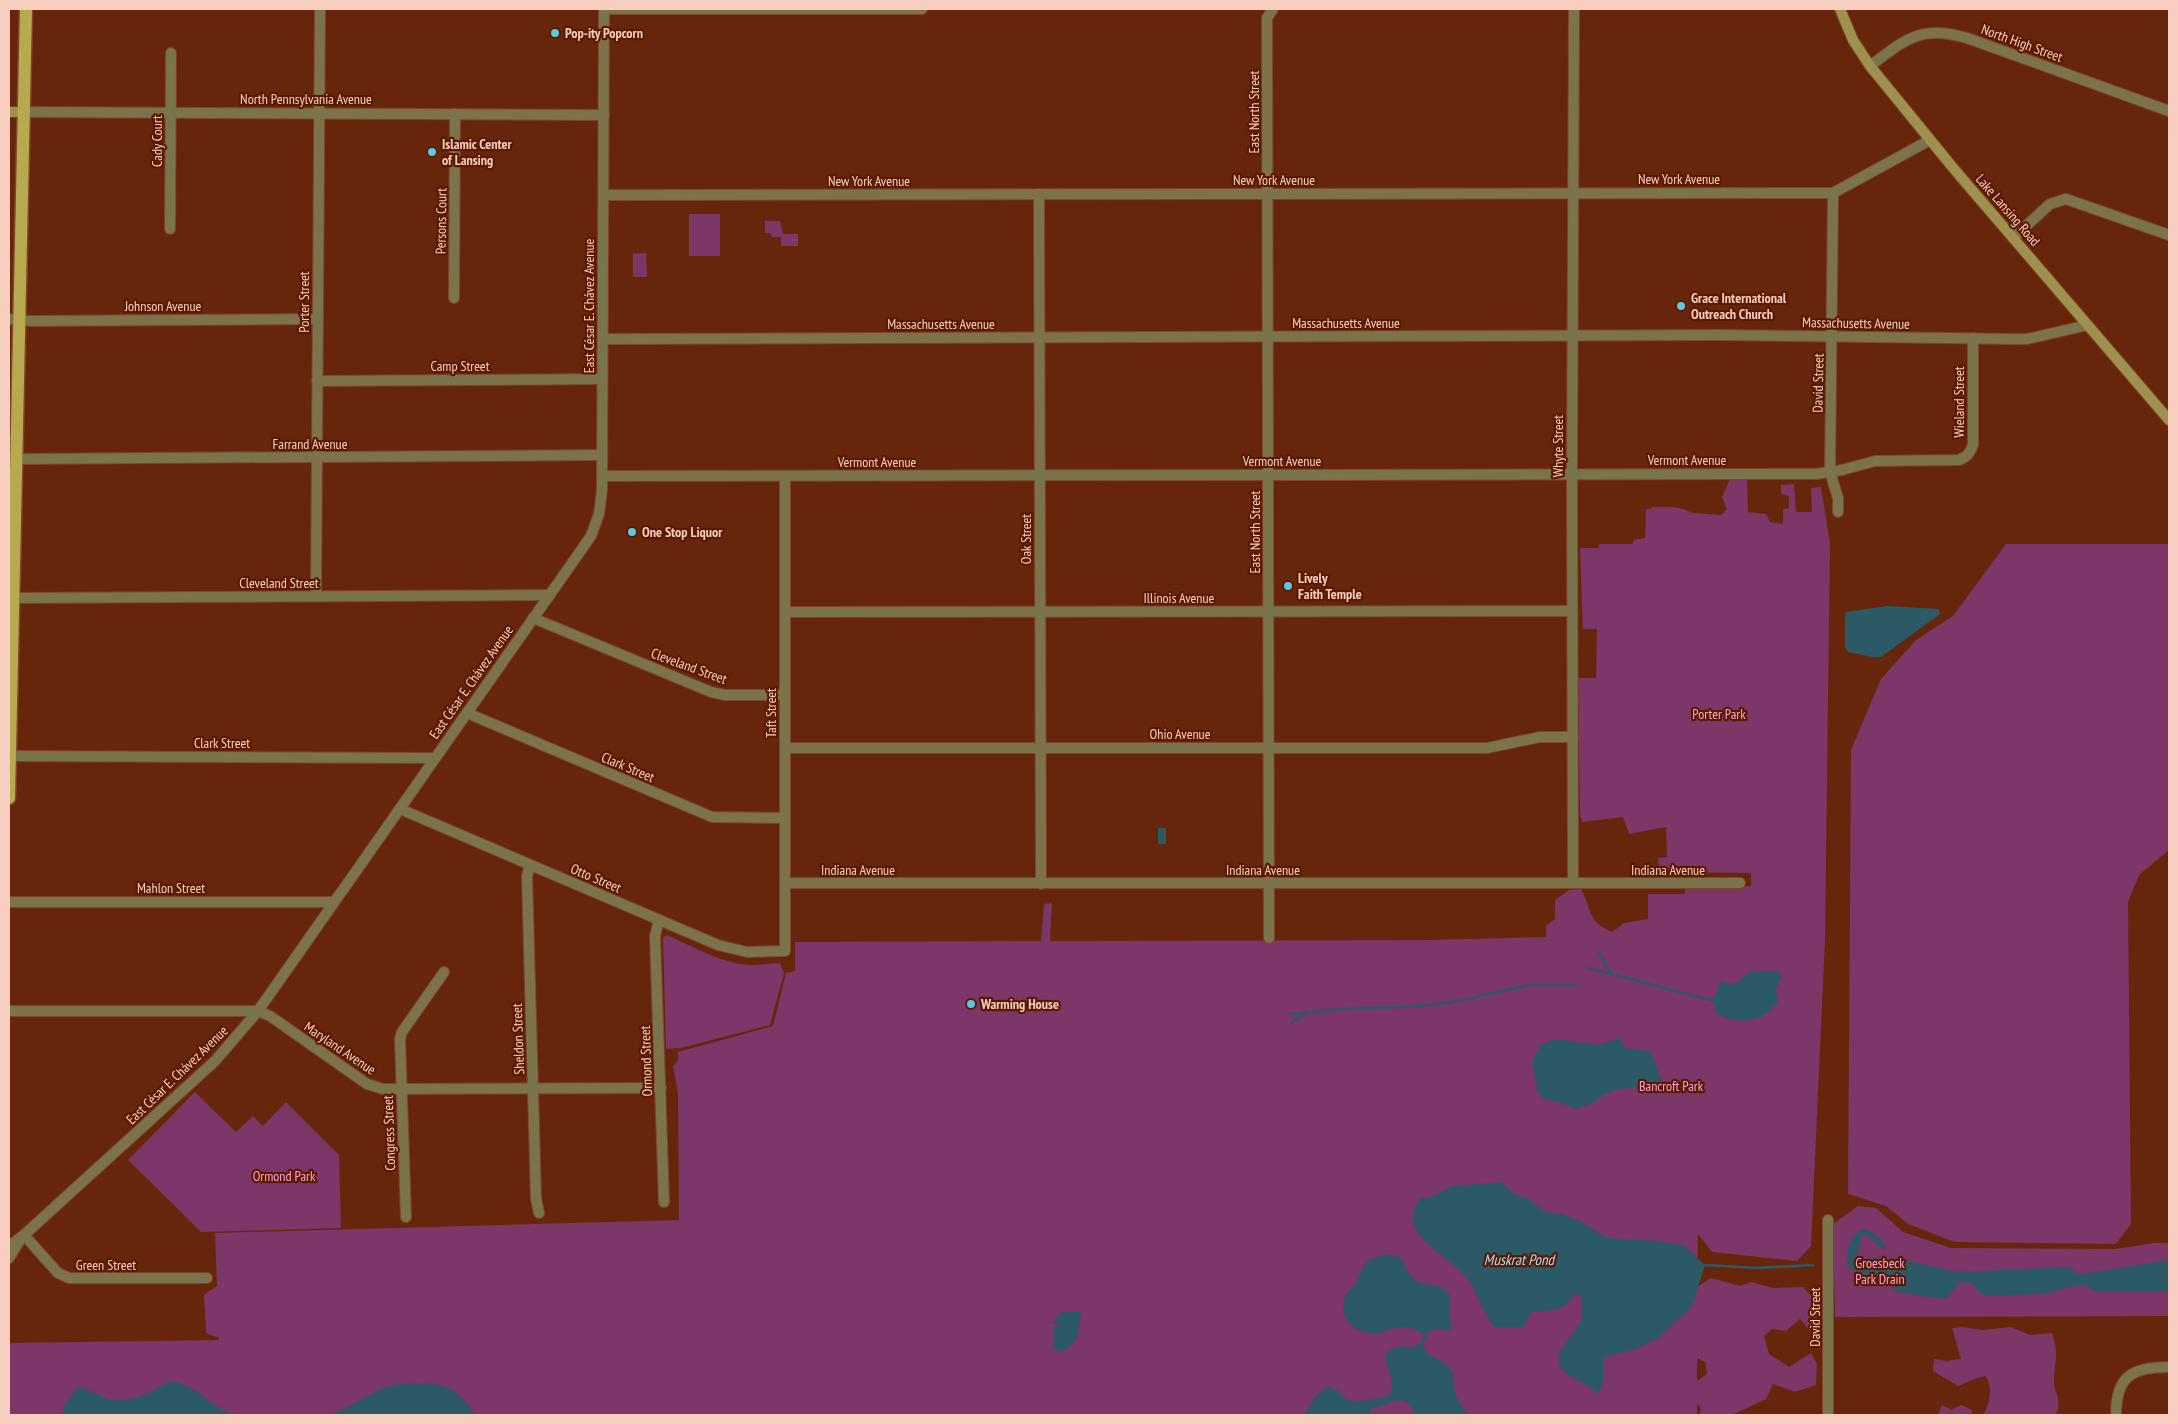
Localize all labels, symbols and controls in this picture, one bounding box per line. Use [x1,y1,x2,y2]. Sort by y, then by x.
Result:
street label: North High Street [1979,20,2065,66]
place label: Pop-ity Popcorn [565,24,643,42]
marker: Pop-ity Popcorn [549,27,561,39]
street label: East North Street [1245,70,1263,153]
street label: North Pennsylvania Avenue [240,90,372,108]
street label: Cady Court [148,115,166,167]
place label: Islamic Center of Lansing [442,135,513,169]
marker: Islamic Center of Lansing [426,146,438,158]
street label: New York Avenue [1638,170,1720,188]
street label: Lake Lansing Road [1972,170,2044,250]
street label: New York Avenue [1233,171,1315,189]
street label: New York Avenue [828,172,910,190]
street label: Persons Court [431,188,451,254]
street label: East César E. Chávez Avenue [580,238,598,373]
street label: Porter Street [295,271,313,333]
place label: Grace International Outreach Church [1691,289,1787,323]
street label: Johnson Avenue [124,297,202,315]
marker: Grace International Outreach Church [1675,300,1687,312]
street label: Massachusetts Avenue [1802,313,1910,333]
street label: Massachusetts Avenue [1292,314,1400,332]
street label: Massachusetts Avenue [887,315,995,333]
street label: David Street [1808,353,1828,413]
street label: Camp Street [431,357,490,375]
street label: Wieland Street [1950,366,1968,438]
street label: Whyte Street [1549,415,1567,477]
street label: Farrand Avenue [273,435,348,453]
street label: Vermont Avenue [1647,451,1726,469]
street label: Vermont Avenue [1242,452,1321,470]
street label: Vermont Avenue [837,453,916,471]
street label: East North Street [1246,490,1264,573]
street label: Oak Street [1017,514,1035,564]
place label: One Stop Liquor [642,523,723,541]
marker: One Stop Liquor [626,526,638,538]
place label: Lively Faith Temple [1298,569,1362,603]
street label: Cleveland Street [239,574,319,592]
marker: Lively Faith Temple [1282,580,1294,592]
street label: Illinois Avenue [1144,589,1215,607]
street label: East César E. Chávez Avenue [425,622,517,742]
street label: Cleveland Street [649,644,730,688]
street label: Taft Street [762,688,780,738]
park label: Porter Park [1692,705,1746,723]
street label: Ohio Avenue [1150,725,1211,743]
street label: Clark Street [194,734,250,752]
street label: Clark Street [599,748,657,786]
street label: Otto Street [568,859,624,897]
street label: Indiana Avenue [821,861,895,879]
street label: Indiana Avenue [1226,861,1300,879]
street label: Indiana Avenue [1631,861,1705,879]
street label: Mahlon Street [137,879,205,897]
place label: Warming House [980,995,1059,1013]
marker: Warming House [965,998,977,1010]
street label: Sheldon Street [508,1003,528,1075]
street label: Maryland Avenue [301,1017,379,1079]
street label: East César E. Chávez Avenue [122,1022,232,1128]
street label: Ormond Street [636,1025,656,1097]
park label: Bancroft Park [1639,1077,1704,1095]
street label: Congress Street [379,1095,399,1171]
park label: Ormond Park [253,1167,316,1185]
water label: Muskrat Pond [1484,1250,1557,1269]
park label: Groesbeck Park Drain [1855,1254,1905,1288]
street label: Green Street [76,1256,136,1274]
street label: David Street [1806,1287,1824,1347]

